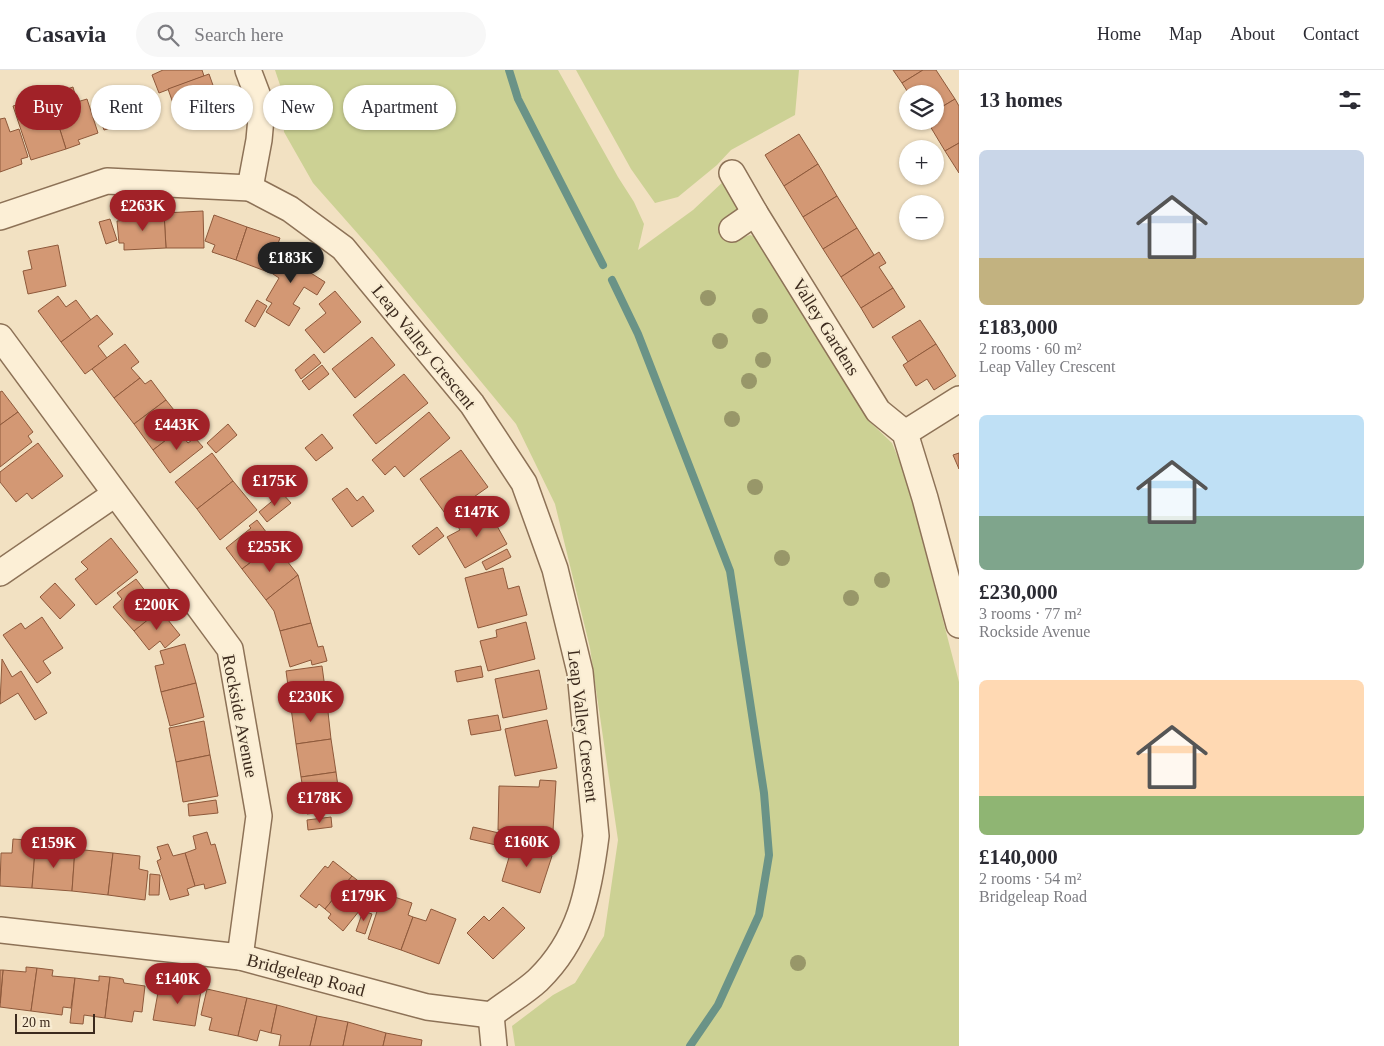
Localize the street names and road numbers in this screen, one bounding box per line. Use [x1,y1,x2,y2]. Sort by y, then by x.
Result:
street label: Valley Gardens [788,275,864,379]
street label: Leap Valley Crescent [368,281,480,413]
street label: Leap Valley Crescent [564,649,602,803]
street label: Rockside Avenue [218,653,262,779]
street label: Bridgeleap Road [245,950,367,1000]

